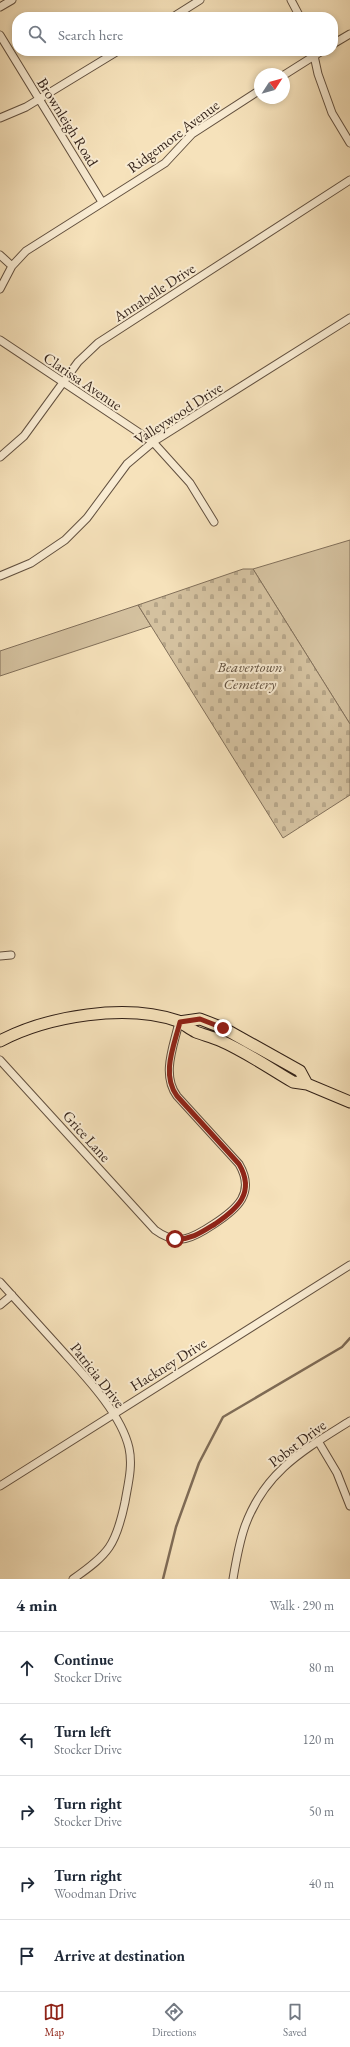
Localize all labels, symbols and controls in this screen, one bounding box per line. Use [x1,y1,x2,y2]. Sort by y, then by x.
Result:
search box [12,12,338,56]
icon: search [26,23,48,45]
text: Search here [58,25,123,44]
north arrow [254,68,290,104]
street label: Brownleigh Road [33,74,103,170]
street label: Ridgemore Avenue [123,95,223,177]
street label: Annabelle Drive [109,258,199,326]
street label: Clarissa Avenue [40,348,126,414]
street label: Valleywood Drive [130,377,226,449]
park label: Beavertown Cemetery [216,657,283,693]
route end [214,1019,232,1037]
street label: Grice Lane [59,1106,115,1166]
route start [166,1230,184,1248]
street label: Hackney Drive [126,1333,210,1395]
street label: Patricia Drive [67,1339,130,1412]
street label: Pobst Drive [264,1415,330,1471]
text: 4 min [16,1594,57,1616]
text: Walk · 290 m [270,1597,334,1614]
text: Continue [54,1650,114,1669]
icon: ahead [16,1657,38,1679]
text: 80 m [309,1659,334,1676]
text: Stocker Drive [54,1669,122,1686]
text: Turn left [54,1722,111,1741]
icon: left [16,1729,38,1751]
text: 120 m [303,1731,334,1748]
text: Stocker Drive [54,1741,122,1758]
text: Turn right [54,1794,122,1813]
icon: right [16,1801,38,1823]
text: 50 m [309,1803,334,1820]
text: Stocker Drive [54,1813,122,1830]
text: Turn right [54,1866,122,1885]
icon: right [16,1873,38,1895]
text: 40 m [309,1875,334,1892]
text: Woodman Drive [54,1885,137,1902]
icon: arrive [16,1945,38,1967]
text: Arrive at destination [54,1946,185,1965]
tab: Map [43,2001,65,2039]
tab: Directions [152,2001,196,2039]
tab: Saved [283,2001,307,2039]

